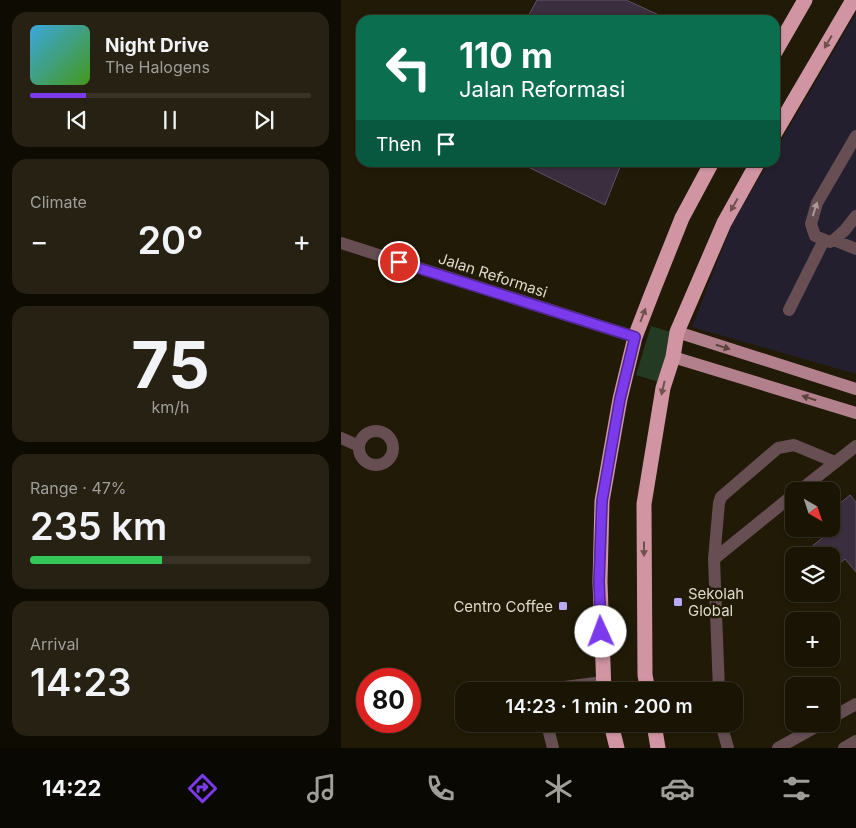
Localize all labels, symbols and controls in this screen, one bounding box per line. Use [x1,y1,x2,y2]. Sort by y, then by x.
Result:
text: Night Drive [105,34,209,57]
text: 110 m [459,34,553,76]
icon: left [376,35,441,100]
one-way arrow [824,35,833,48]
text: The Halogens [105,57,210,77]
text: Jalan Reformasi [459,76,625,102]
icon: previous [63,106,91,134]
icon: pause [156,106,184,134]
icon: next [250,106,278,134]
icon: arrive [432,130,460,158]
text: Then [376,133,422,156]
text: Climate [30,192,87,212]
one-way arrow [730,198,739,212]
one-way arrow [812,202,820,217]
text: 20° [137,217,204,263]
text: − [30,224,49,258]
text: + [292,224,311,258]
pin [378,241,420,283]
icon: arrive [385,248,413,276]
street label: Jalan Reformasi [436,248,550,302]
one-way arrow [639,307,647,322]
text: 75 [131,325,210,404]
one-way arrow [716,344,731,351]
one-way arrow [659,381,667,396]
one-way arrow [801,394,816,402]
text: km/h [151,397,190,417]
text: Range · 47% [30,478,127,498]
north arrow [785,482,840,538]
map controls [785,482,840,732]
text: 235 km [30,503,167,549]
one-way arrow [640,541,648,557]
button: layers [785,547,840,602]
place label: Sekolah Global [688,584,744,620]
marker: Sekolah Global [672,596,684,608]
place label: Centro Coffee [453,597,553,616]
marker: Centro Coffee [557,600,569,612]
position arrow [574,605,626,657]
button: + [785,612,840,667]
text: Arrival [30,634,79,654]
text: 14:23 [30,659,131,705]
speed limit sign: 80 [356,668,421,733]
button: − [785,677,840,732]
text: 14:23 · 1 min · 200 m [505,695,693,718]
icon: directions [185,771,220,806]
icon: music [304,771,339,806]
icon: phone [423,771,458,806]
icon: climate [541,771,576,806]
icon: car [660,771,695,806]
icon: filters [779,771,814,806]
text: 14:22 [42,775,101,801]

